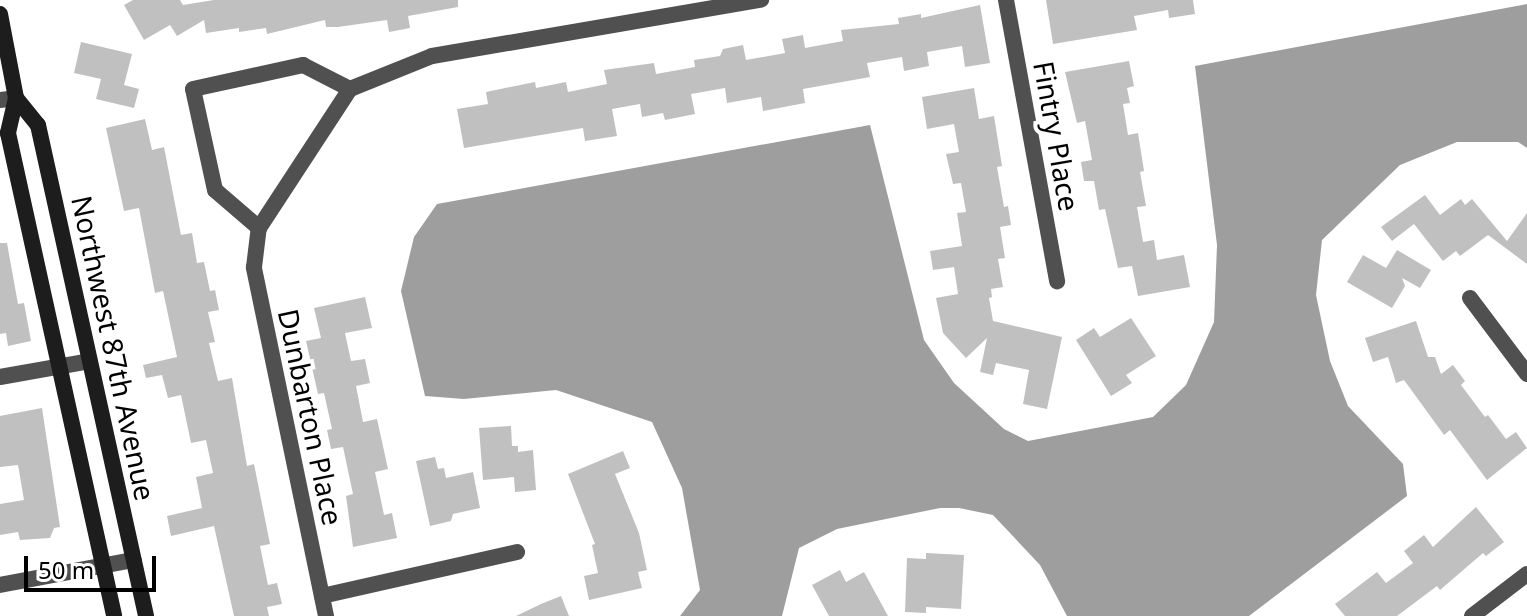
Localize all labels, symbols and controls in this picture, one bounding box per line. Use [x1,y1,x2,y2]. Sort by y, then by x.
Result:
street label: Fintry Place [1027,59,1087,213]
street label: Northwest 87th Avenue [65,192,163,504]
street label: Dunbarton Place [272,306,350,528]
scale bar [28,540,160,590]
text: 50 m [38,553,94,586]

